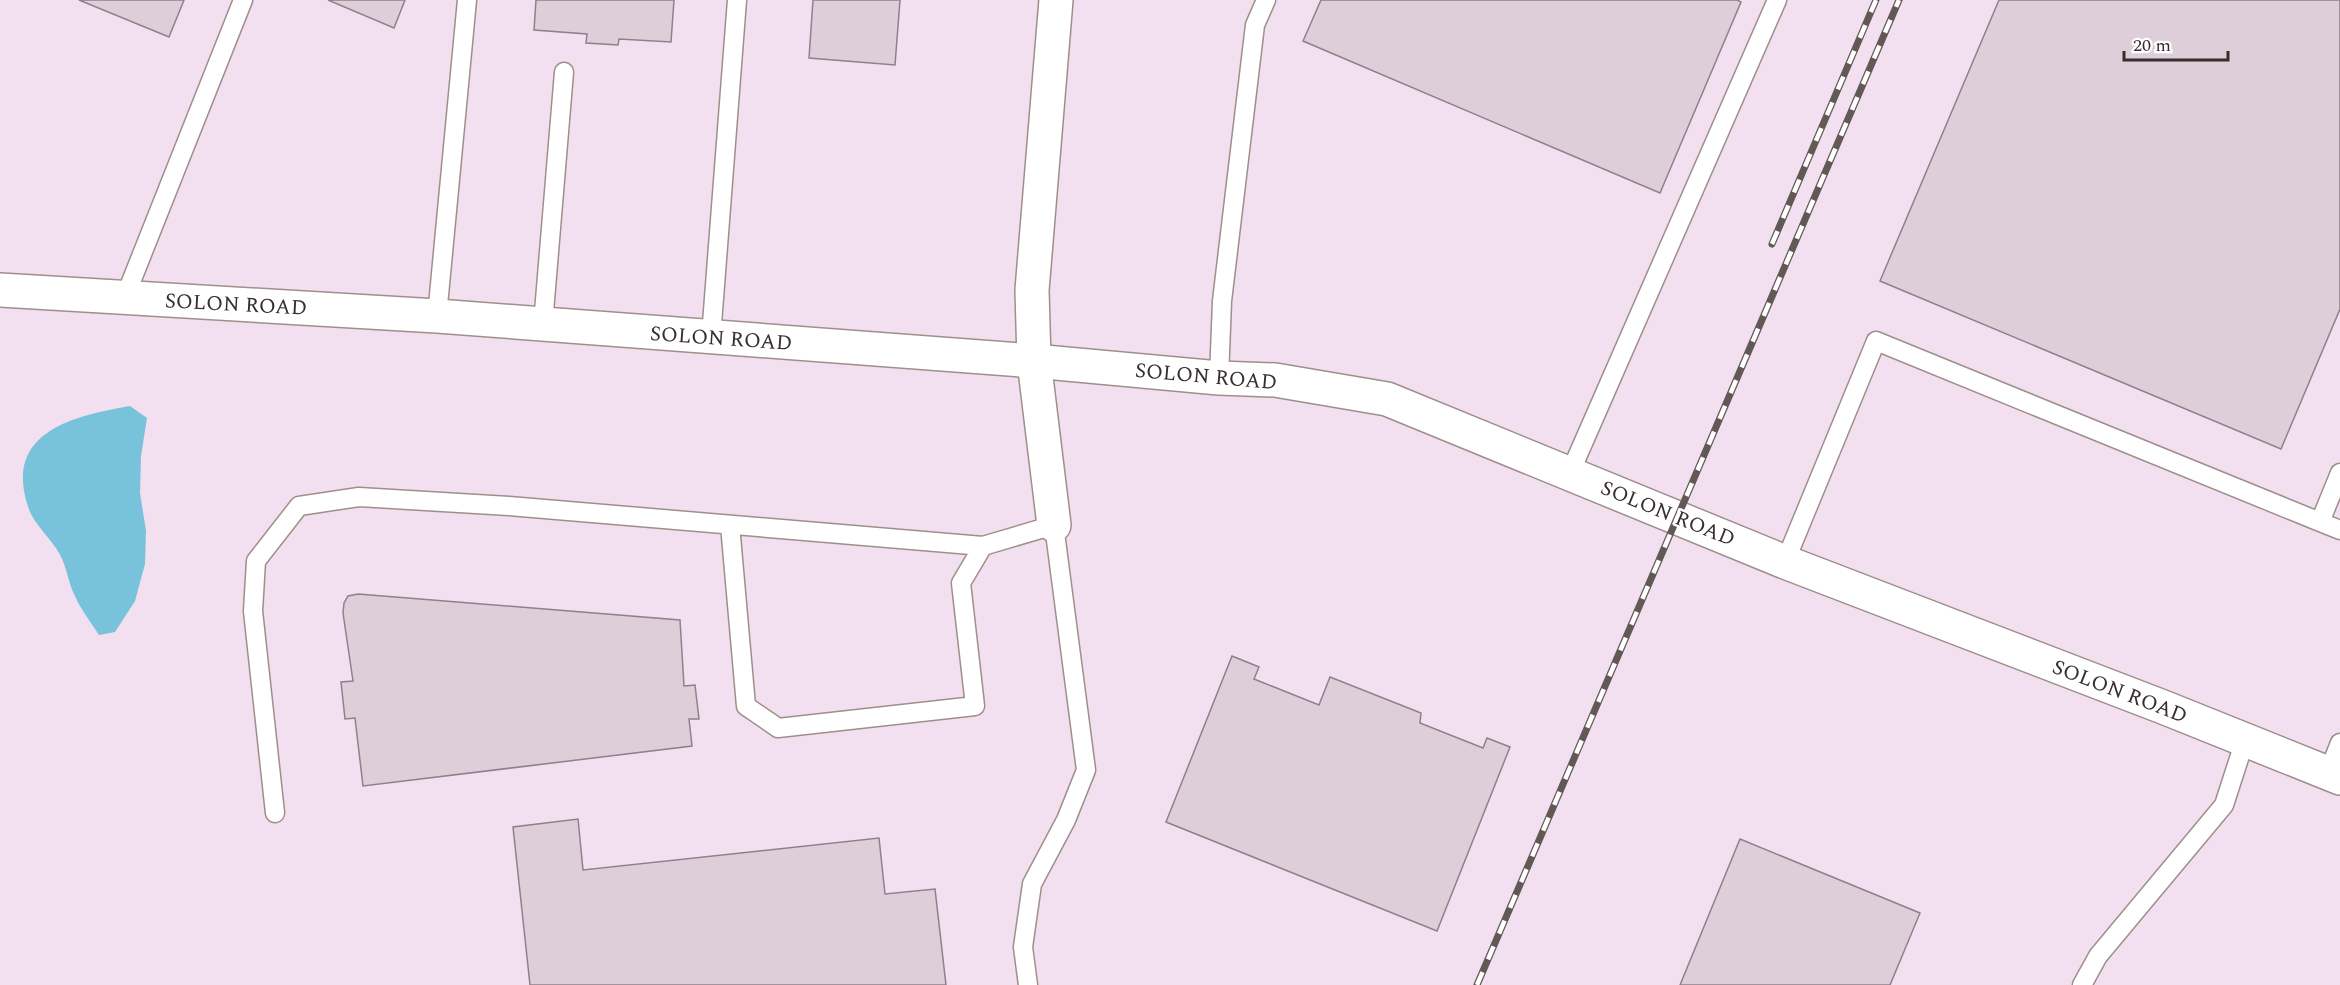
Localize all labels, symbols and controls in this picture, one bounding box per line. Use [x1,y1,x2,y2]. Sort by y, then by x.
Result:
scale bar [2124,24,2228,62]
text: 20 m [2133,32,2171,59]
street label: SOLON ROAD [164,285,308,325]
street label: SOLON ROAD [649,318,793,360]
street label: SOLON ROAD [1134,355,1278,399]
street label: SOLON ROAD [1596,472,1740,555]
street label: SOLON ROAD [2047,651,2192,732]

